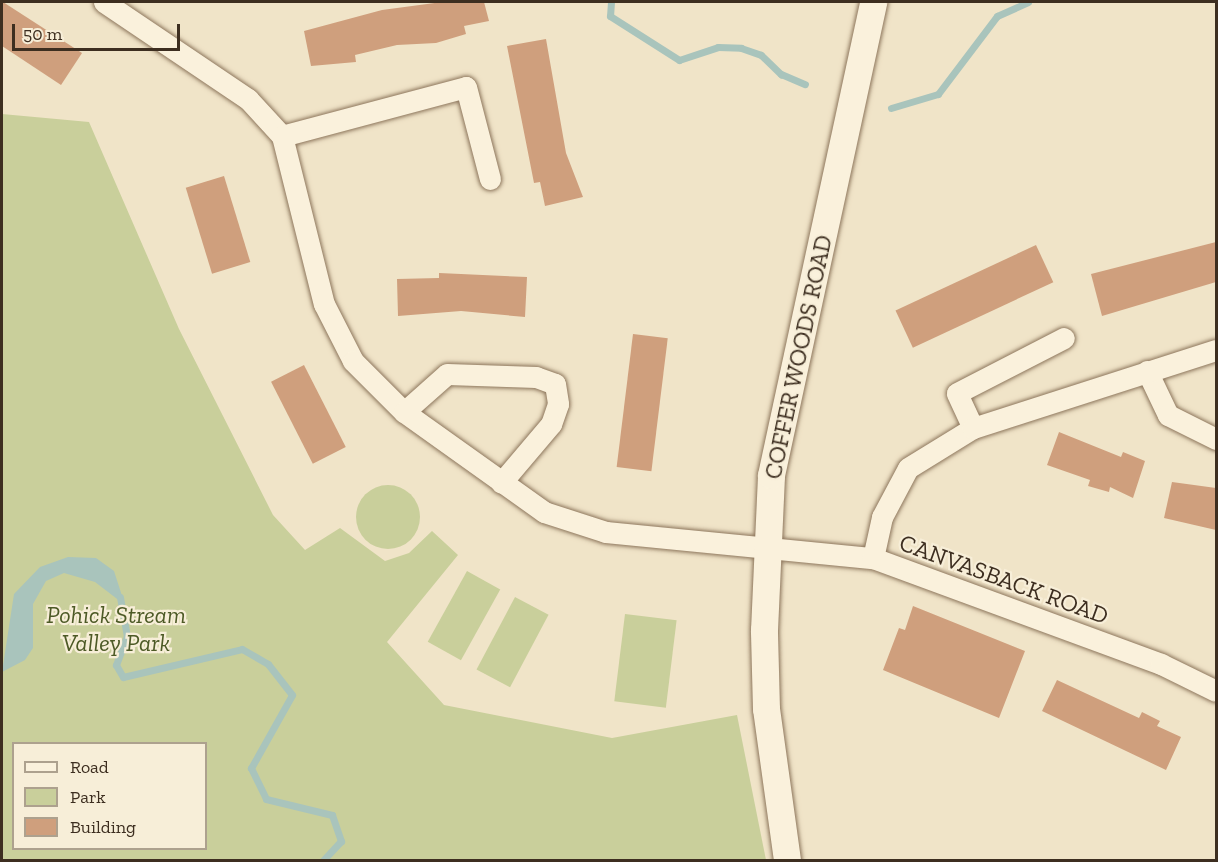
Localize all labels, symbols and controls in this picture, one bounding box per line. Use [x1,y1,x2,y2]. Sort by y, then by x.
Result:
scale bar [15,12,183,50]
text: 50 m [23,23,62,45]
street label: COFFER WOODS ROAD [758,232,838,482]
street label: CANVASBACK ROAD [896,528,1112,630]
park label: Pohick Stream Valley Park [46,601,186,657]
legend [12,742,207,850]
text: Road [70,756,109,778]
text: Park [70,786,106,808]
text: Building [70,816,136,838]

